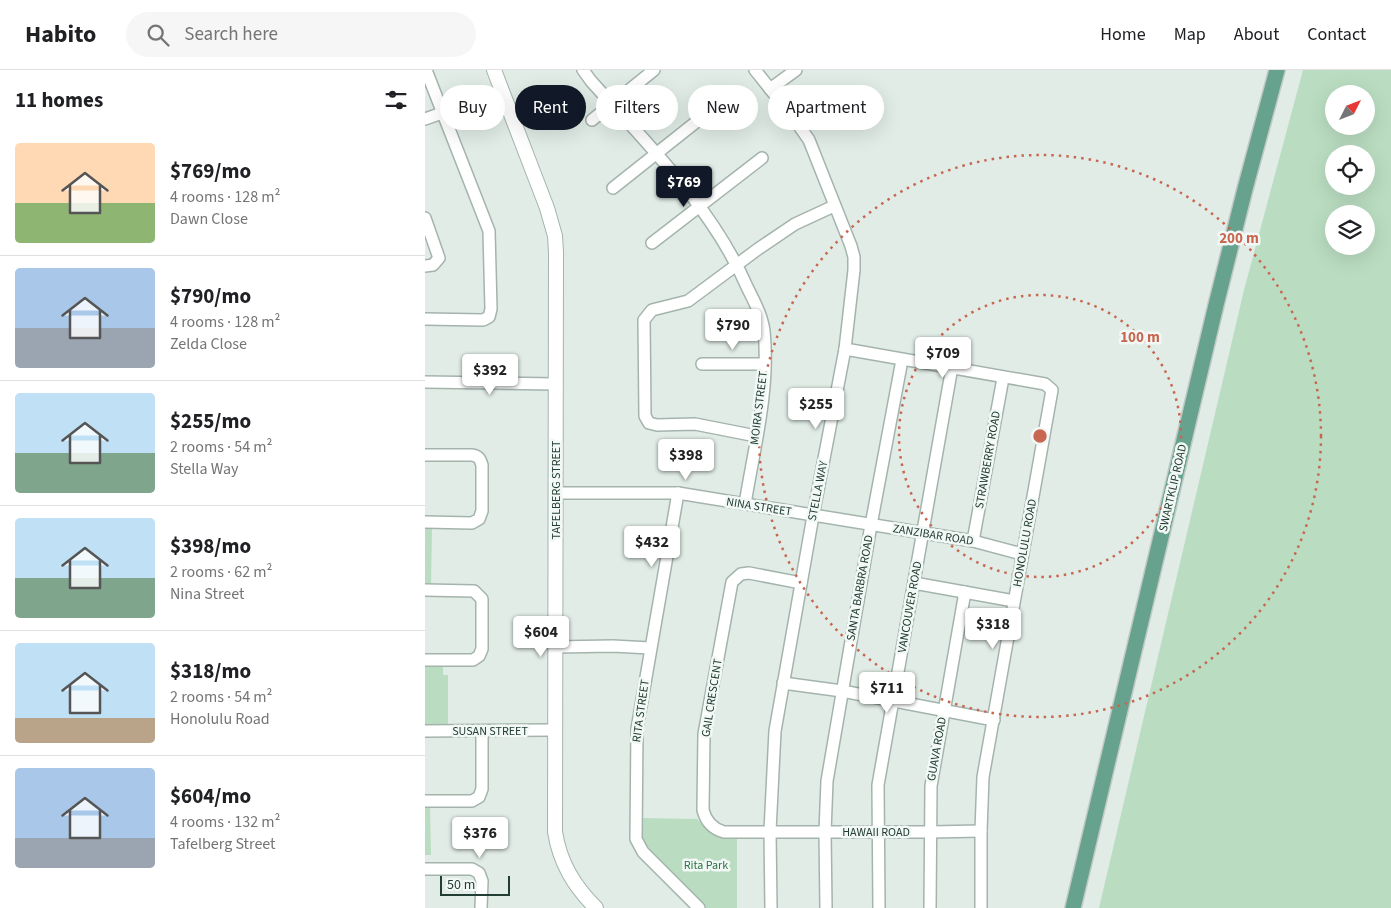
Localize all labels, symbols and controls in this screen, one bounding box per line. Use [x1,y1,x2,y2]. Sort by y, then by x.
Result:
search box [126,12,476,57]
text: Habito [25,17,96,52]
icon: search [144,21,172,49]
text: Search here [184,21,278,48]
text: Home [1100,22,1146,47]
text: Map [1174,22,1206,47]
text: About [1234,22,1279,47]
text: Contact [1307,22,1366,47]
text: 11 homes [15,85,103,115]
chip: Buy [440,85,505,130]
chip: Rent [515,85,586,130]
chip: Filters [596,85,678,130]
chip: New [688,85,758,130]
chip: Apartment [768,85,884,130]
north arrow [1325,85,1375,135]
map controls [1325,85,1375,255]
icon: filters [382,86,410,114]
button: locate [1325,145,1375,195]
text: $769/mo [170,156,251,186]
icon: home [55,163,115,223]
pin: $769 [654,166,714,208]
text: $769 [667,171,701,193]
text: 4 rooms · 128 m² [170,186,280,208]
button: layers [1325,205,1375,255]
text: Dawn Close [170,208,248,230]
text: 200 m [1219,228,1259,249]
text: $790/mo [170,281,251,311]
icon: home [55,288,115,348]
pin: $790 [703,308,763,351]
text: 4 rooms · 128 m² [170,311,280,333]
text: $790 [716,314,750,336]
text: 100 m [1120,327,1160,348]
text: Zelda Close [170,333,247,355]
pin: $709 [913,336,973,379]
text: $709 [926,342,960,364]
pin: $392 [460,354,520,396]
text: $392 [473,359,507,381]
street label: MOIRA STREET [746,370,772,446]
pin: $255 [786,388,846,430]
text: $255 [799,393,833,415]
text: $255/mo [170,406,251,436]
street label: STRAWBERRY ROAD [971,410,1005,510]
icon: home [55,413,115,473]
centre of rings [1031,427,1049,445]
text: 2 rooms · 54 m² [170,436,272,458]
pin: $398 [656,438,716,481]
street label: TAFELBERG STREET [548,440,565,540]
street label: SWARTKLIP ROAD [1155,443,1191,533]
text: $398 [669,444,703,466]
text: Stella Way [170,458,239,480]
street label: STELLA WAY [804,459,832,523]
street label: NINA STREET [725,493,794,521]
street label: HONOLULU ROAD [1009,498,1041,588]
street label: ZANZIBAR ROAD [891,520,975,550]
pin: $432 [622,526,682,568]
text: $398/mo [170,531,251,561]
text: $432 [635,531,669,553]
street label: SANTA BARBRA ROAD [842,534,878,642]
icon: home [55,538,115,598]
street label: VANCOUVER ROAD [894,560,926,654]
text: 2 rooms · 62 m² [170,561,272,583]
text: Nina Street [170,583,244,605]
pin: $318 [963,608,1023,650]
text: $318 [976,613,1010,635]
pin: $604 [511,616,571,658]
text: $604 [524,621,558,643]
text: $318/mo [170,656,251,686]
street label: GAIL CRESCENT [697,657,727,738]
icon: home [55,663,115,723]
pin: $711 [857,672,917,714]
text: $711 [870,677,904,699]
street label: RITA STREET [628,678,654,744]
text: 2 rooms · 54 m² [170,686,272,708]
text: Honolulu Road [170,708,270,730]
street label: GUAVA ROAD [923,716,951,782]
street label: SUSAN STREET [452,723,528,740]
text: $604/mo [170,781,251,811]
icon: home [55,788,115,848]
text: 4 rooms · 132 m² [170,811,280,833]
pin: $376 [450,816,510,859]
text: $376 [463,822,497,844]
street label: HAWAII ROAD [842,824,910,841]
text: Tafelberg Street [170,833,276,855]
park label: Rita Park [684,857,728,874]
scale bar [440,873,510,896]
text: 50 m [447,875,475,895]

